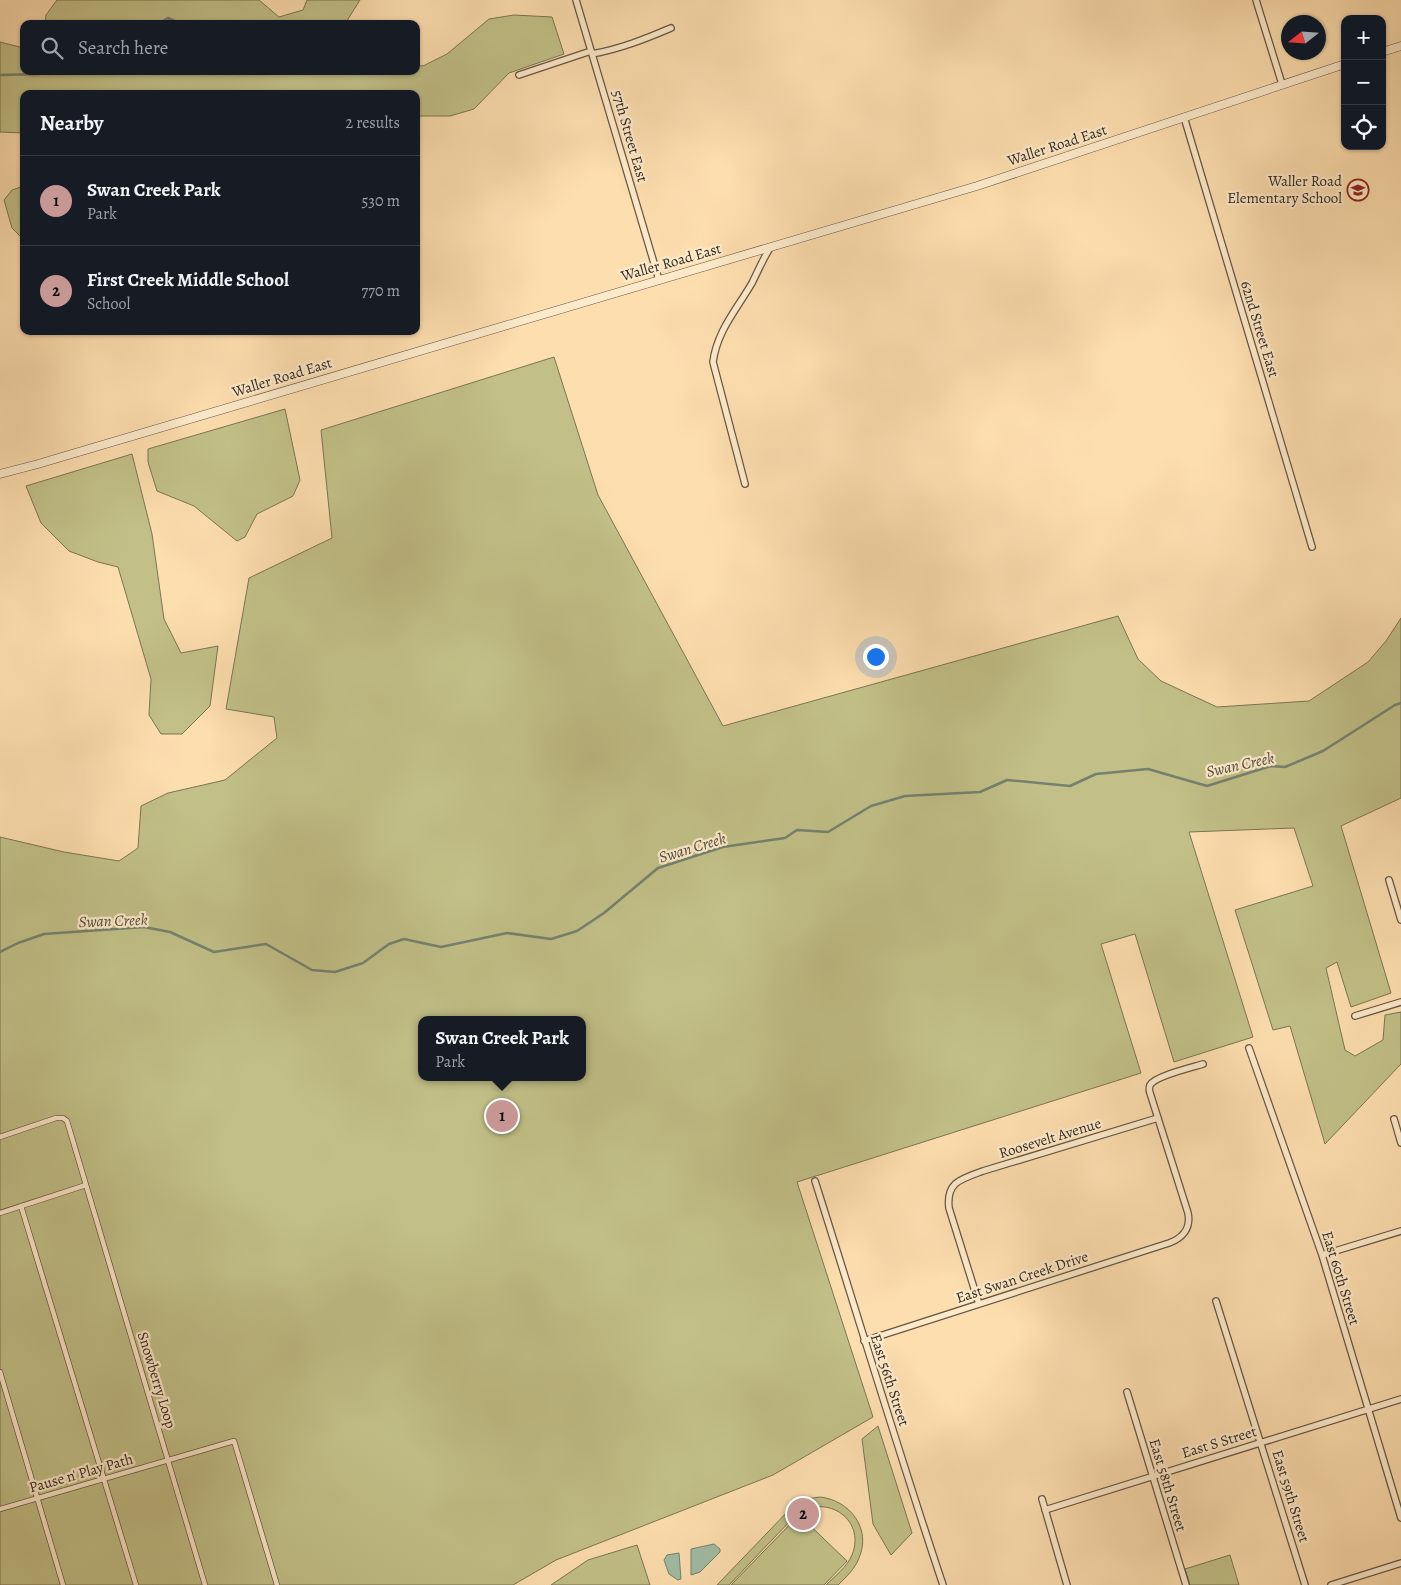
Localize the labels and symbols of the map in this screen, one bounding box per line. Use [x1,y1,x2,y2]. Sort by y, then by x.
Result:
north arrow [1281,15,1326,60]
street label: 57th Street East [607,88,653,184]
street label: Waller Road East [1004,120,1109,171]
place label: Waller Road Elementary School [1227,171,1343,208]
school or university icon: Waller Road Elementary School [1346,178,1370,202]
street label: Waller Road East [618,238,723,286]
street label: 62nd Street East [1236,278,1284,380]
street label: Waller Road East [229,352,334,402]
your location [863,644,889,670]
water label: Swan Creek [1204,747,1276,783]
water label: Swan Creek [656,827,729,869]
water label: Swan Creek [78,909,148,933]
pin: 1 [486,1097,518,1135]
street label: Roosevelt Avenue [996,1113,1104,1163]
street label: East 60th Street [1317,1229,1365,1327]
street label: East Swan Creek Drive [953,1246,1091,1308]
street label: Snowberry Loop [133,1329,181,1431]
street label: East 56th Street [866,1331,914,1429]
street label: East S Street [1179,1421,1259,1463]
street label: East 58th Street [1144,1436,1192,1534]
street label: East 59th Street [1267,1447,1315,1545]
street label: Pause n' Play Path [27,1449,135,1497]
pin: 2 [787,1495,819,1533]

